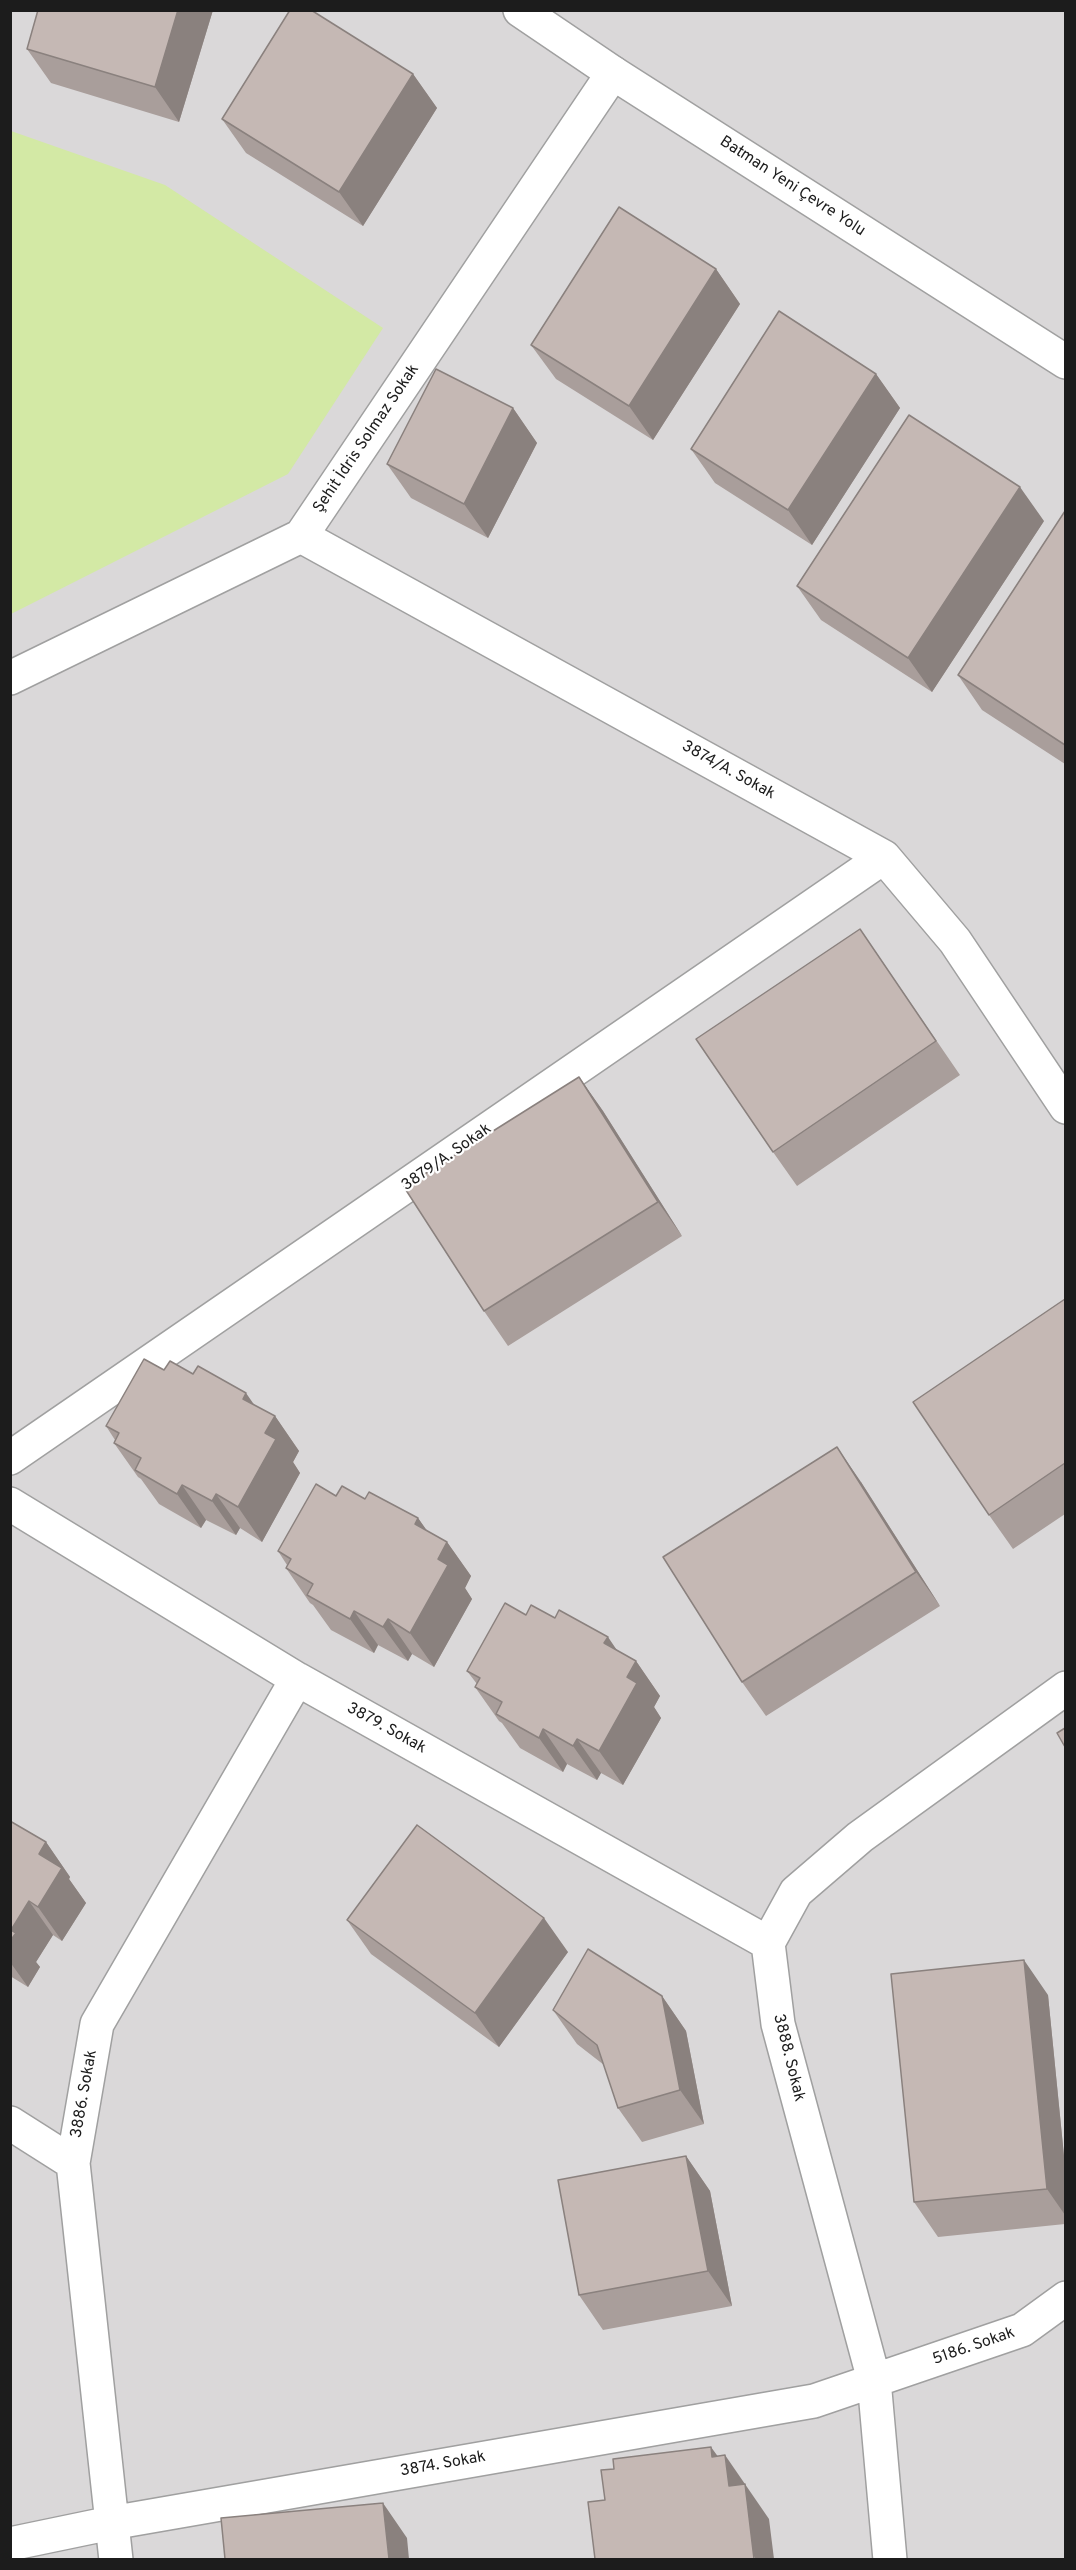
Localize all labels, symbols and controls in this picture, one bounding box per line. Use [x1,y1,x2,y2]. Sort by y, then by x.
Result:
street label: Batman Yeni Çevre Yolu [716,133,868,241]
street label: Şehit İdris Solmaz Sokak [310,361,424,517]
street label: 3874/A. Sokak [678,737,778,805]
street label: 3879/A. Sokak [398,1120,496,1196]
street label: 3879. Sokak [343,1699,429,1759]
street label: 3888. Sokak [768,2012,808,2104]
street label: 3886. Sokak [68,2048,102,2140]
street label: 5186. Sokak [930,2324,1018,2370]
street label: 3874. Sokak [399,2448,487,2482]

